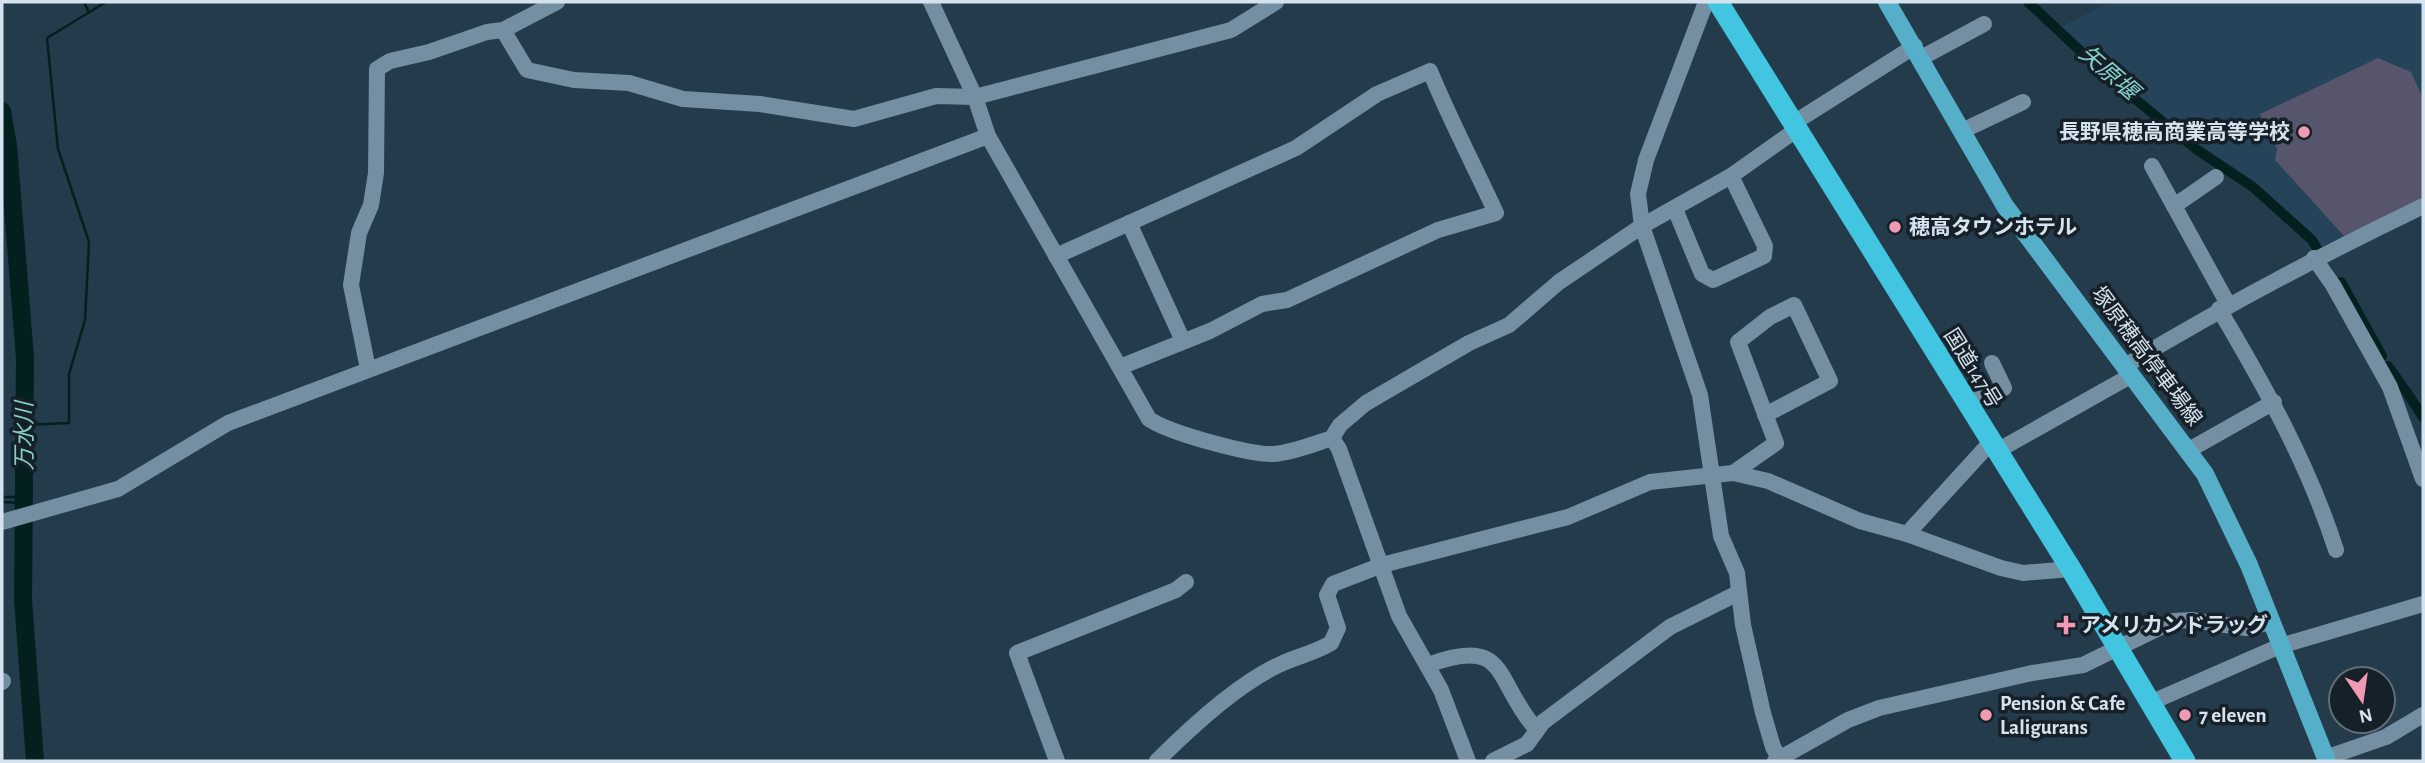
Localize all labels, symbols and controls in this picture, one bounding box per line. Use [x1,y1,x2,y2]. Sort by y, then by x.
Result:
water label: 矢原堰 [2074,40,2146,107]
place label: 長野県穂高商業高等学校 [2059,121,2290,143]
marker: 長野県穂高商業高等学校 [2296,124,2312,140]
place label: 穂高タウンホテル [1909,216,2077,238]
marker: 穂高タウンホテル [1887,219,1903,235]
street label: 塚原穂高停車場線 [2088,282,2206,430]
street label: 国道147号 [1940,324,2006,412]
water label: 万水川 [12,399,37,471]
place label: アメリカンドラッグ [2080,614,2268,636]
marker: アメリカンドラッグ [2058,617,2074,633]
north arrow [2327,665,2397,735]
place label: Pension & Cafe Laligurans [2000,693,2126,738]
text: N [2357,704,2374,726]
place label: 7 eleven [2199,705,2267,726]
marker: Pension & Cafe Laligurans [1978,707,1994,723]
marker: 7 eleven [2177,707,2193,723]

